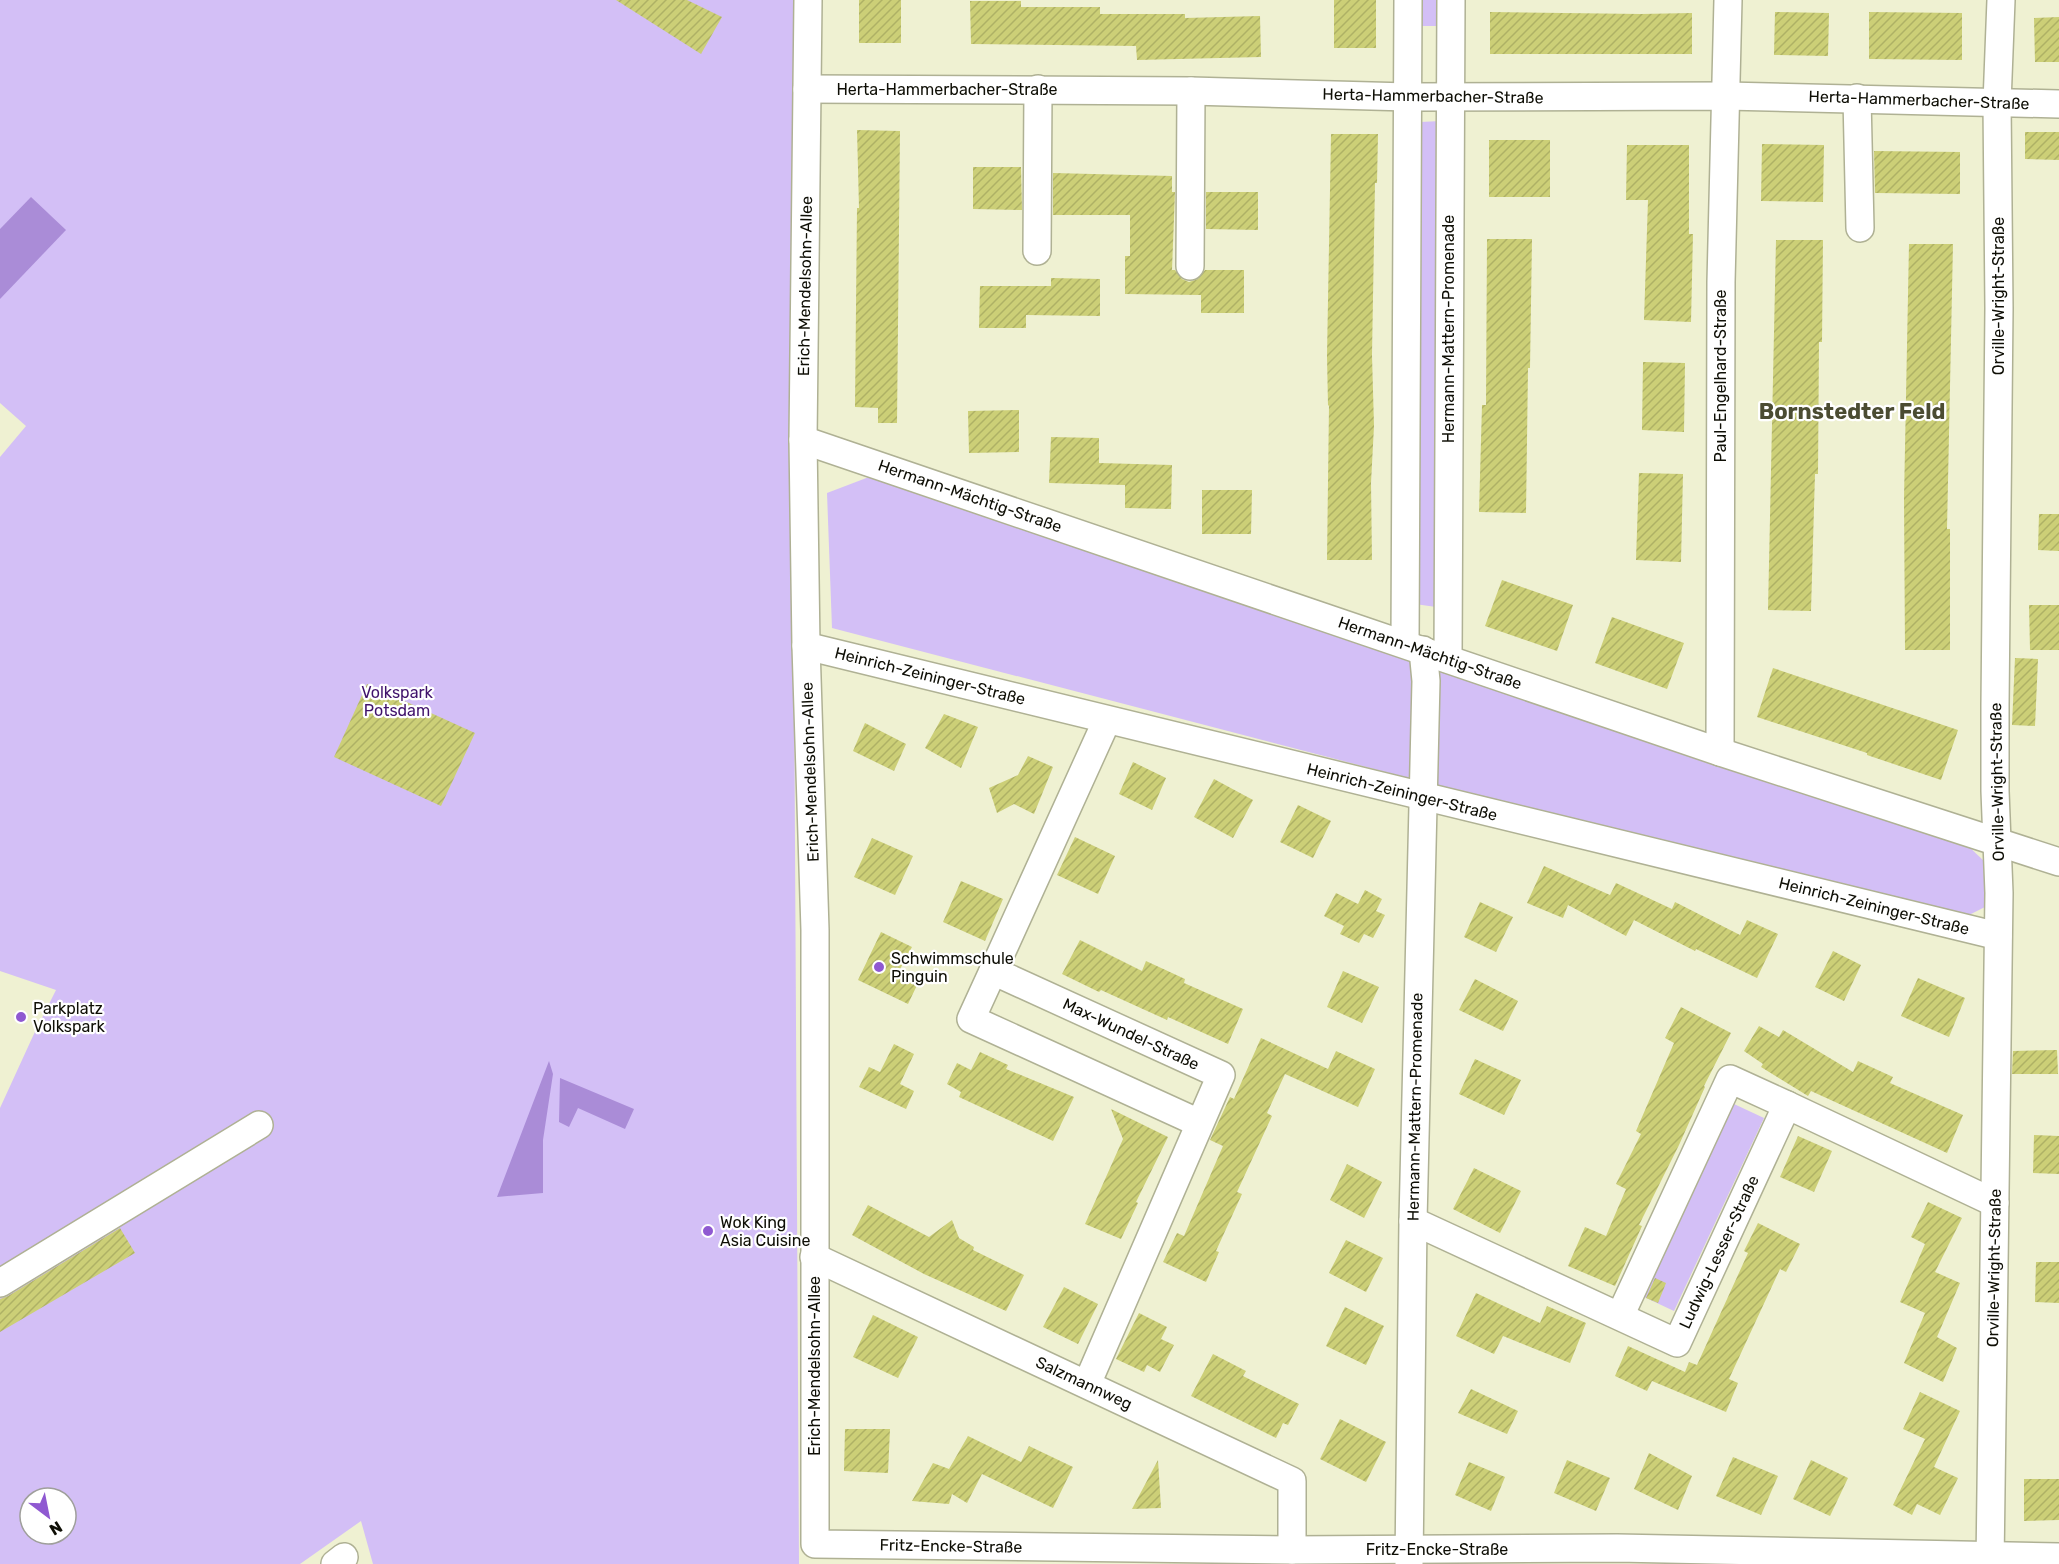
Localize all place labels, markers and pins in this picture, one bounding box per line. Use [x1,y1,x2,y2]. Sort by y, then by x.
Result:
place label: Schwimmschule Pinguin [891,949,1014,986]
marker: Schwimmschule Pinguin [872,960,886,974]
place label: Parkplatz Volkspark [33,999,105,1036]
marker: Parkplatz Volkspark [14,1010,28,1024]
place label: Wok King Asia Cuisine [720,1213,810,1250]
marker: Wok King Asia Cuisine [701,1224,715,1238]

